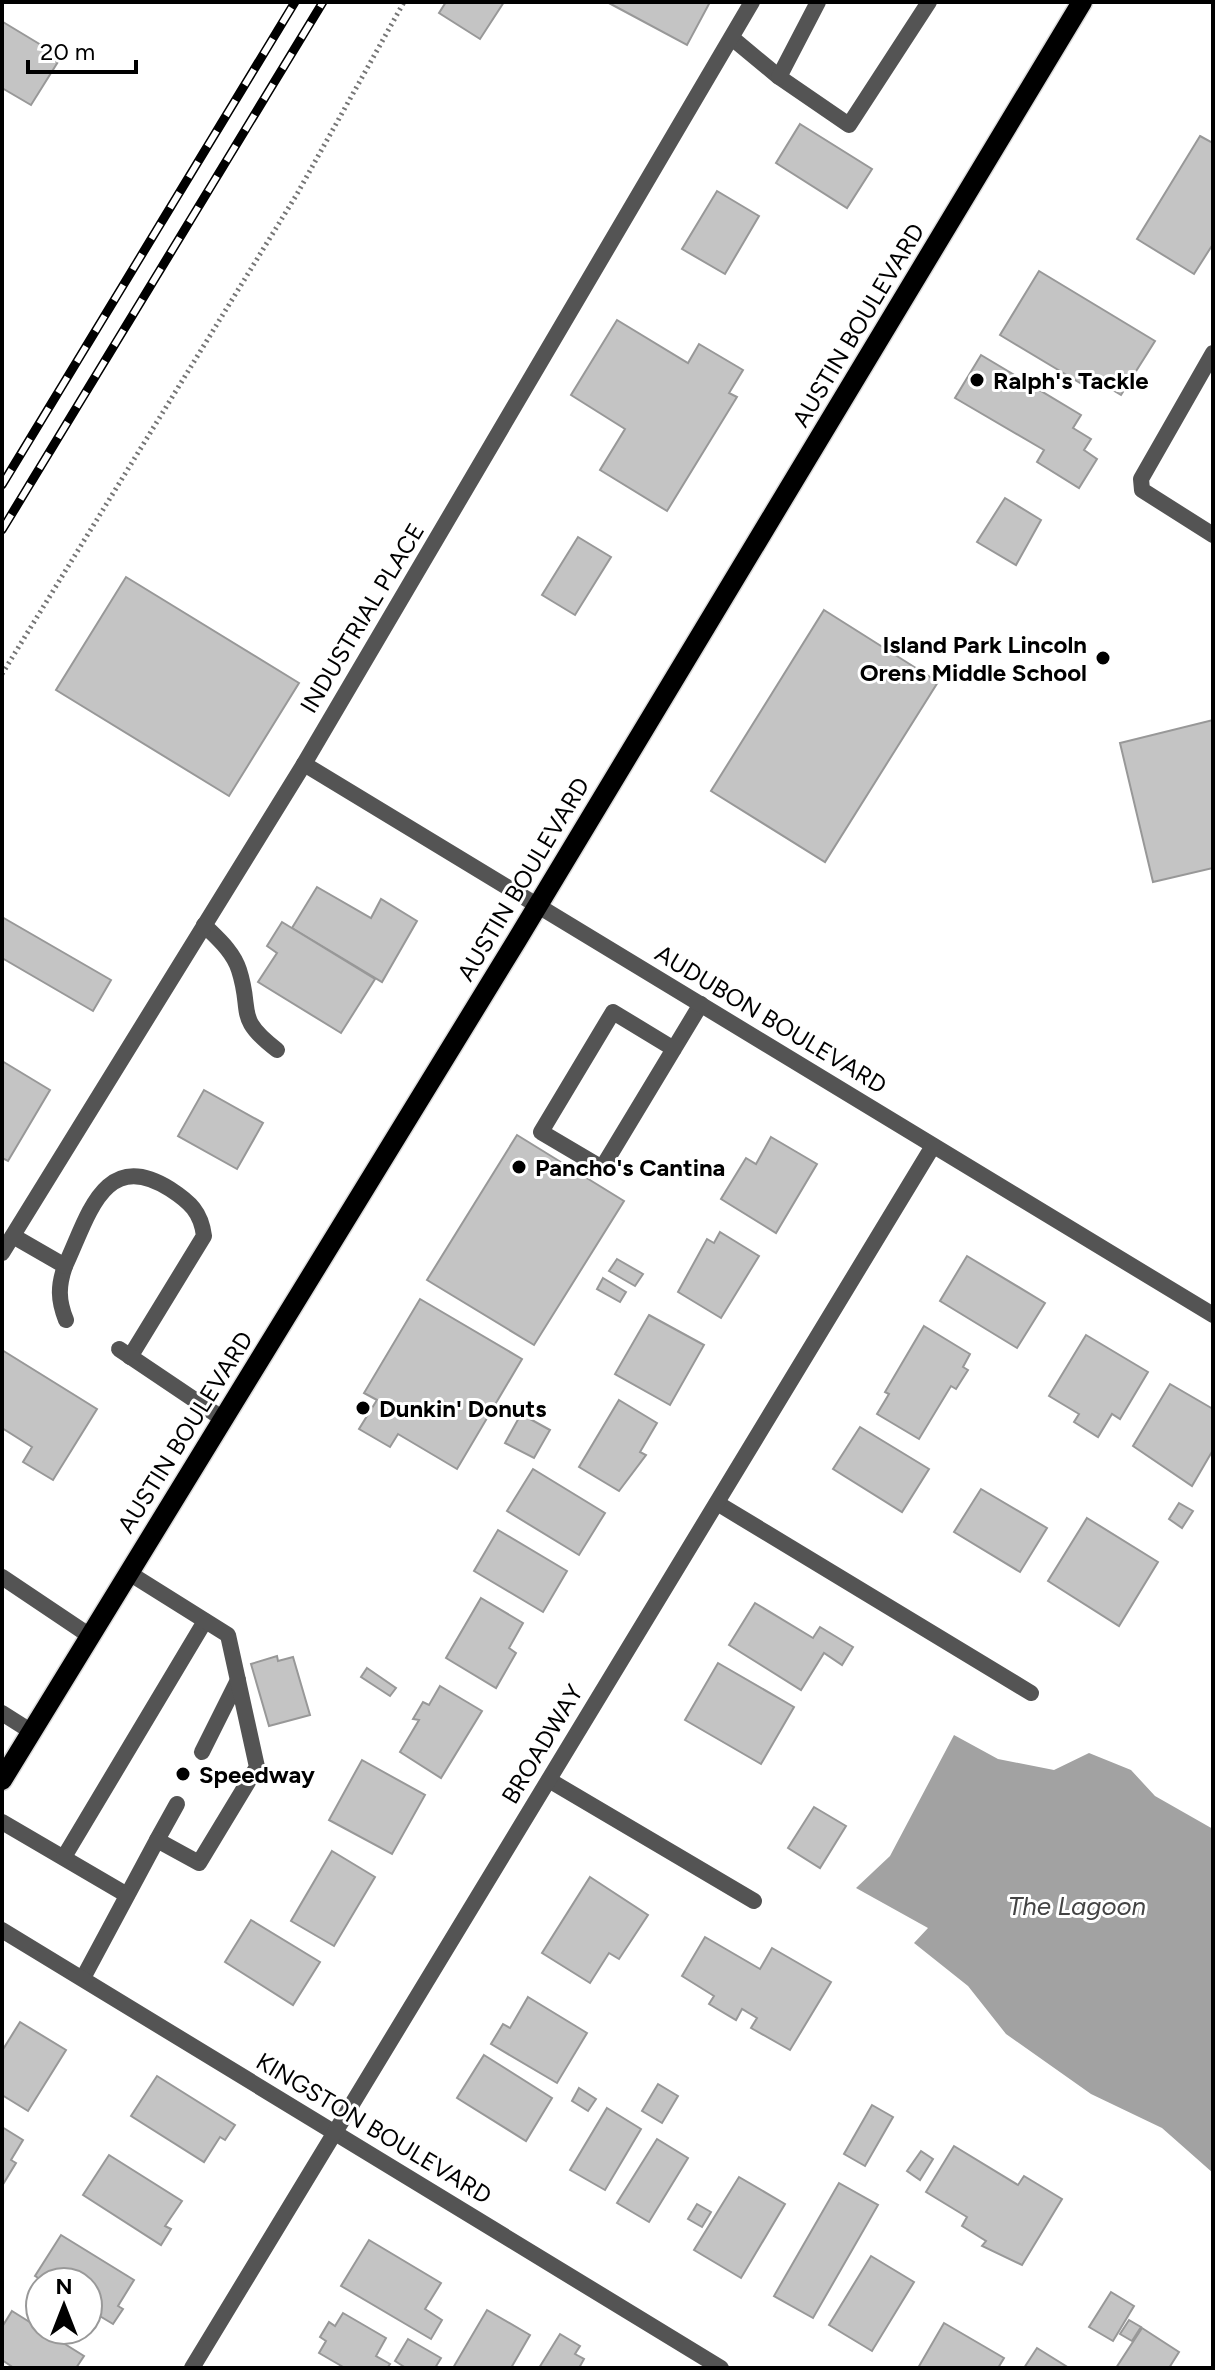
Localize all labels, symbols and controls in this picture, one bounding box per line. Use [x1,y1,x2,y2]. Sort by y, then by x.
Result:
scale bar [28,24,136,74]
text: 20 m [40,37,95,66]
street label: AUSTIN BOULEVARD [786,218,930,432]
place label: Ralph's Tackle [993,366,1149,395]
marker: Ralph's Tackle [968,371,986,389]
street label: INDUSTRIAL PLACE [294,518,430,718]
place label: Island Park Lincoln Orens Middle School [860,630,1087,687]
marker: Island Park Lincoln Orens Middle School [1094,649,1112,667]
street label: AUSTIN BOULEVARD [451,772,595,986]
street label: AUDUBON BOULEVARD [650,938,892,1100]
place label: Pancho's Cantina [535,1153,725,1182]
marker: Pancho's Cantina [510,1158,528,1176]
street label: AUSTIN BOULEVARD [111,1326,259,1538]
place label: Dunkin' Donuts [379,1394,546,1423]
marker: Dunkin' Donuts [354,1399,372,1417]
street label: BROADWAY [495,1679,589,1809]
place label: Speedway [199,1760,315,1789]
marker: Speedway [174,1765,192,1783]
water label: The Lagoon [1008,1890,1146,1922]
street label: KINGSTON BOULEVARD [251,2046,497,2210]
north arrow [24,2266,104,2346]
text: N [55,2273,73,2300]

